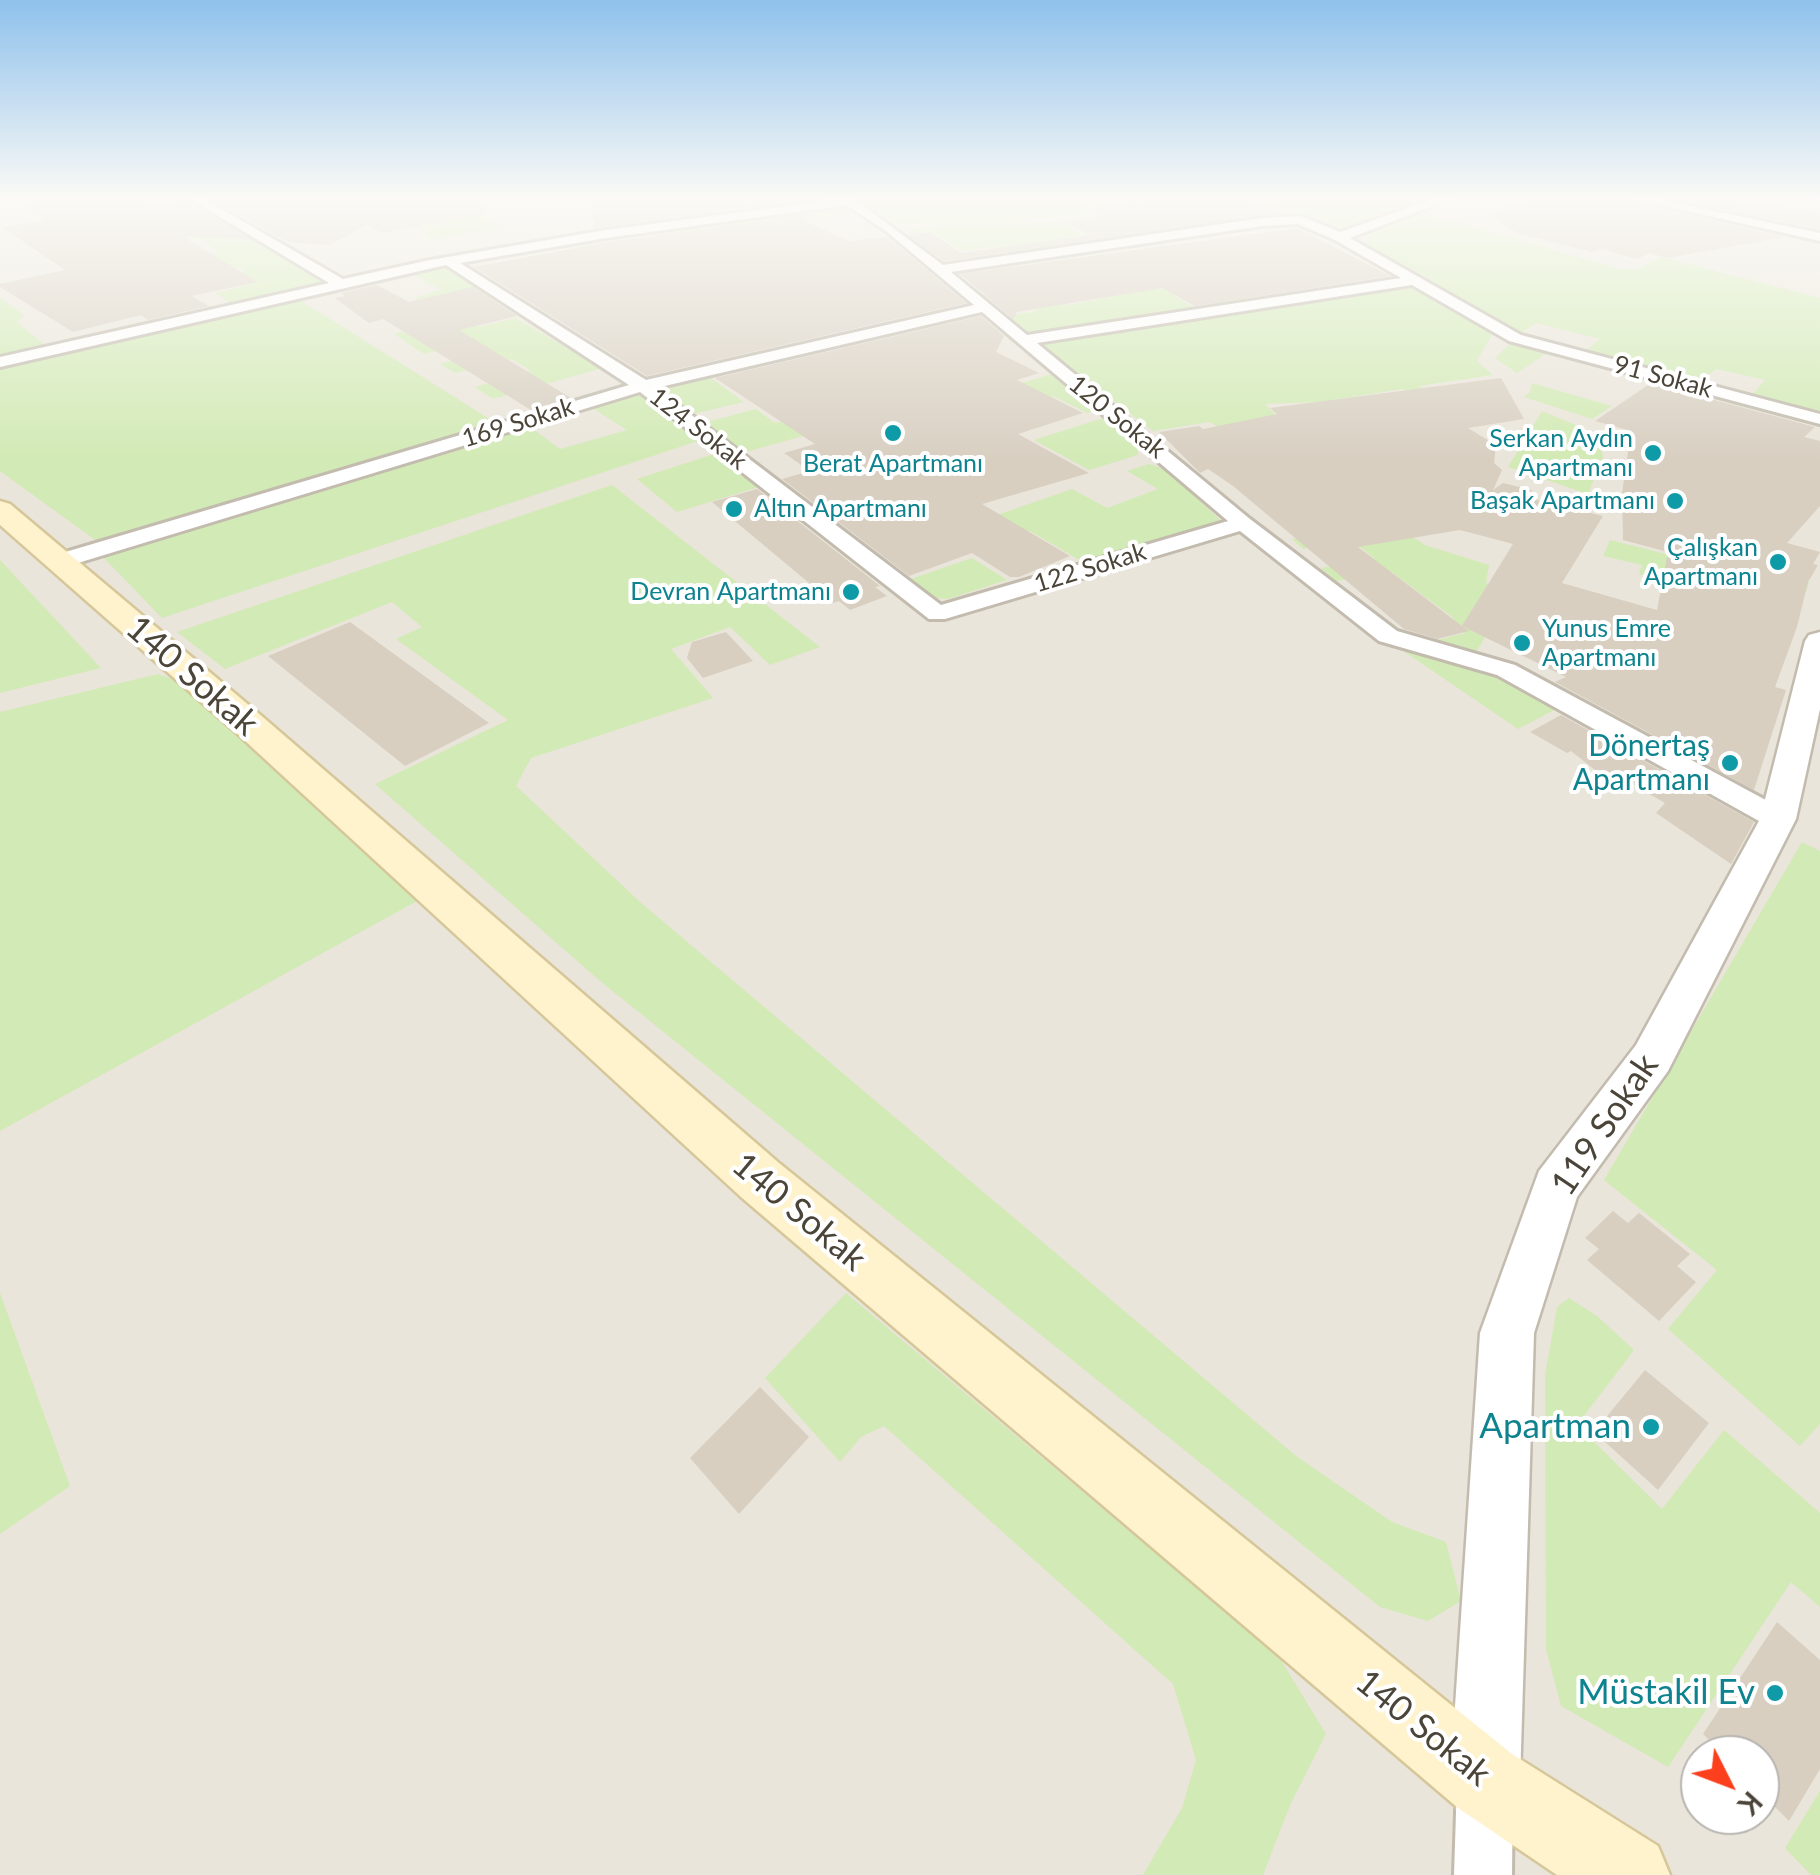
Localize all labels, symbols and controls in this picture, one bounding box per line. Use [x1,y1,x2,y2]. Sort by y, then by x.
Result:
street label: 91 Sokak [1610,349,1716,405]
street label: 120 Sokak [1063,369,1171,465]
street label: 124 Sokak [643,382,753,476]
street label: 169 Sokak [458,392,578,454]
marker: Berat Apartmanı [882,422,904,444]
place label: Serkan Aydın Apartmanı [1489,424,1633,483]
marker: Serkan Aydın Apartmanı [1642,442,1664,464]
place label: Berat Apartmanı [803,449,983,479]
place label: Başak Apartmanı [1470,486,1655,516]
marker: Başak Apartmanı [1664,490,1686,512]
place label: Altın Apartmanı [754,494,927,524]
marker: Altın Apartmanı [723,498,745,520]
place label: Çalışkan Apartmanı [1644,533,1758,592]
street label: 122 Sokak [1030,537,1150,599]
marker: Çalışkan Apartmanı [1767,551,1789,573]
place label: Devran Apartmanı [630,577,831,607]
marker: Devran Apartmanı [840,581,862,603]
street label: 140 Sokak [117,607,267,745]
place label: Yunus Emre Apartmanı [1542,614,1671,673]
marker: Yunus Emre Apartmanı [1511,632,1533,654]
place label: Dönertaş Apartmanı [1573,728,1710,798]
marker: Dönertaş Apartmanı [1719,752,1741,774]
street label: 119 Sokak [1542,1046,1668,1204]
street label: 140 Sokak [724,1144,874,1280]
place label: Apartman [1479,1406,1631,1448]
marker: Apartman [1640,1416,1662,1438]
street label: 140 Sokak [1347,1661,1499,1795]
place label: Müstakil Ev [1577,1672,1755,1714]
marker: Müstakil Ev [1764,1682,1786,1704]
north arrow [1680,1735,1780,1835]
text: K [1732,1785,1770,1822]

